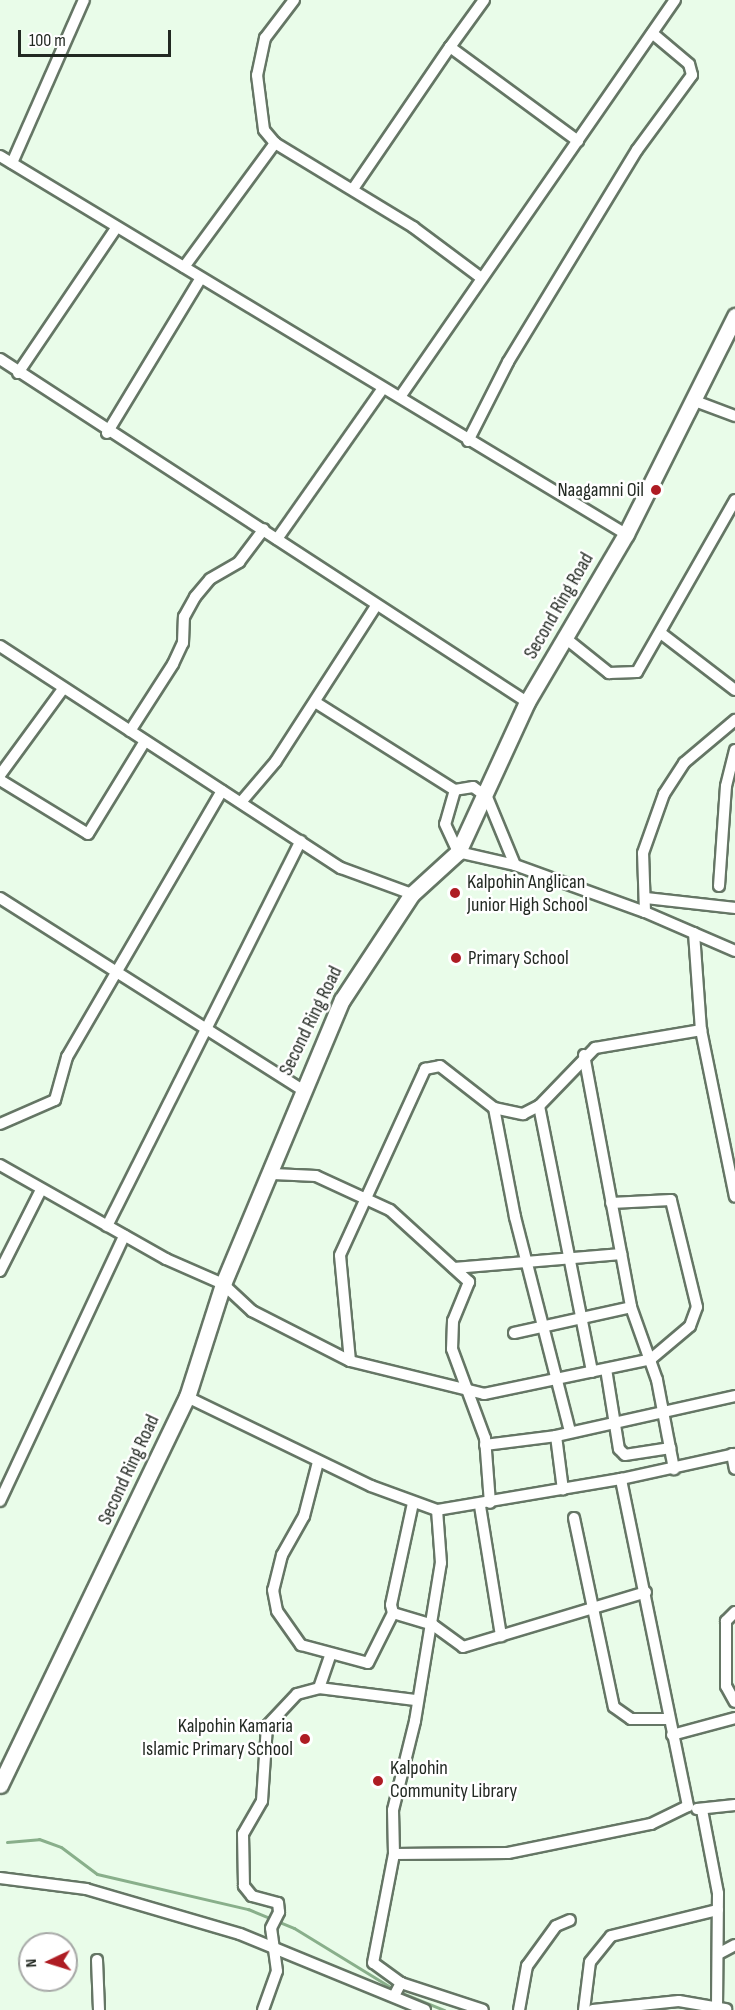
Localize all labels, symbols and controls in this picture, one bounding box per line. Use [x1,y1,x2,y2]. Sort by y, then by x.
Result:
scale bar [21,18,174,56]
text: 100 m [29,30,66,51]
place label: Naagamni Oil [557,478,644,502]
marker: Naagamni Oil [649,483,663,497]
street label: Second Ring Road [519,549,599,663]
place label: Kalpohin Anglican Junior High School [467,870,588,917]
marker: Kalpohin Anglican Junior High School [448,886,462,900]
place label: Primary School [468,946,569,970]
marker: Primary School [449,951,463,965]
street label: Second Ring Road [274,962,348,1080]
street label: Second Ring Road [93,1411,165,1529]
place label: Kalpohin Kamaria Islamic Primary School [142,1715,293,1762]
marker: Kalpohin Kamaria Islamic Primary School [298,1732,312,1746]
place label: Kalpohin Community Library [390,1757,517,1804]
marker: Kalpohin Community Library [371,1774,385,1788]
north arrow [18,1932,78,1992]
text: N [22,1958,41,1968]

